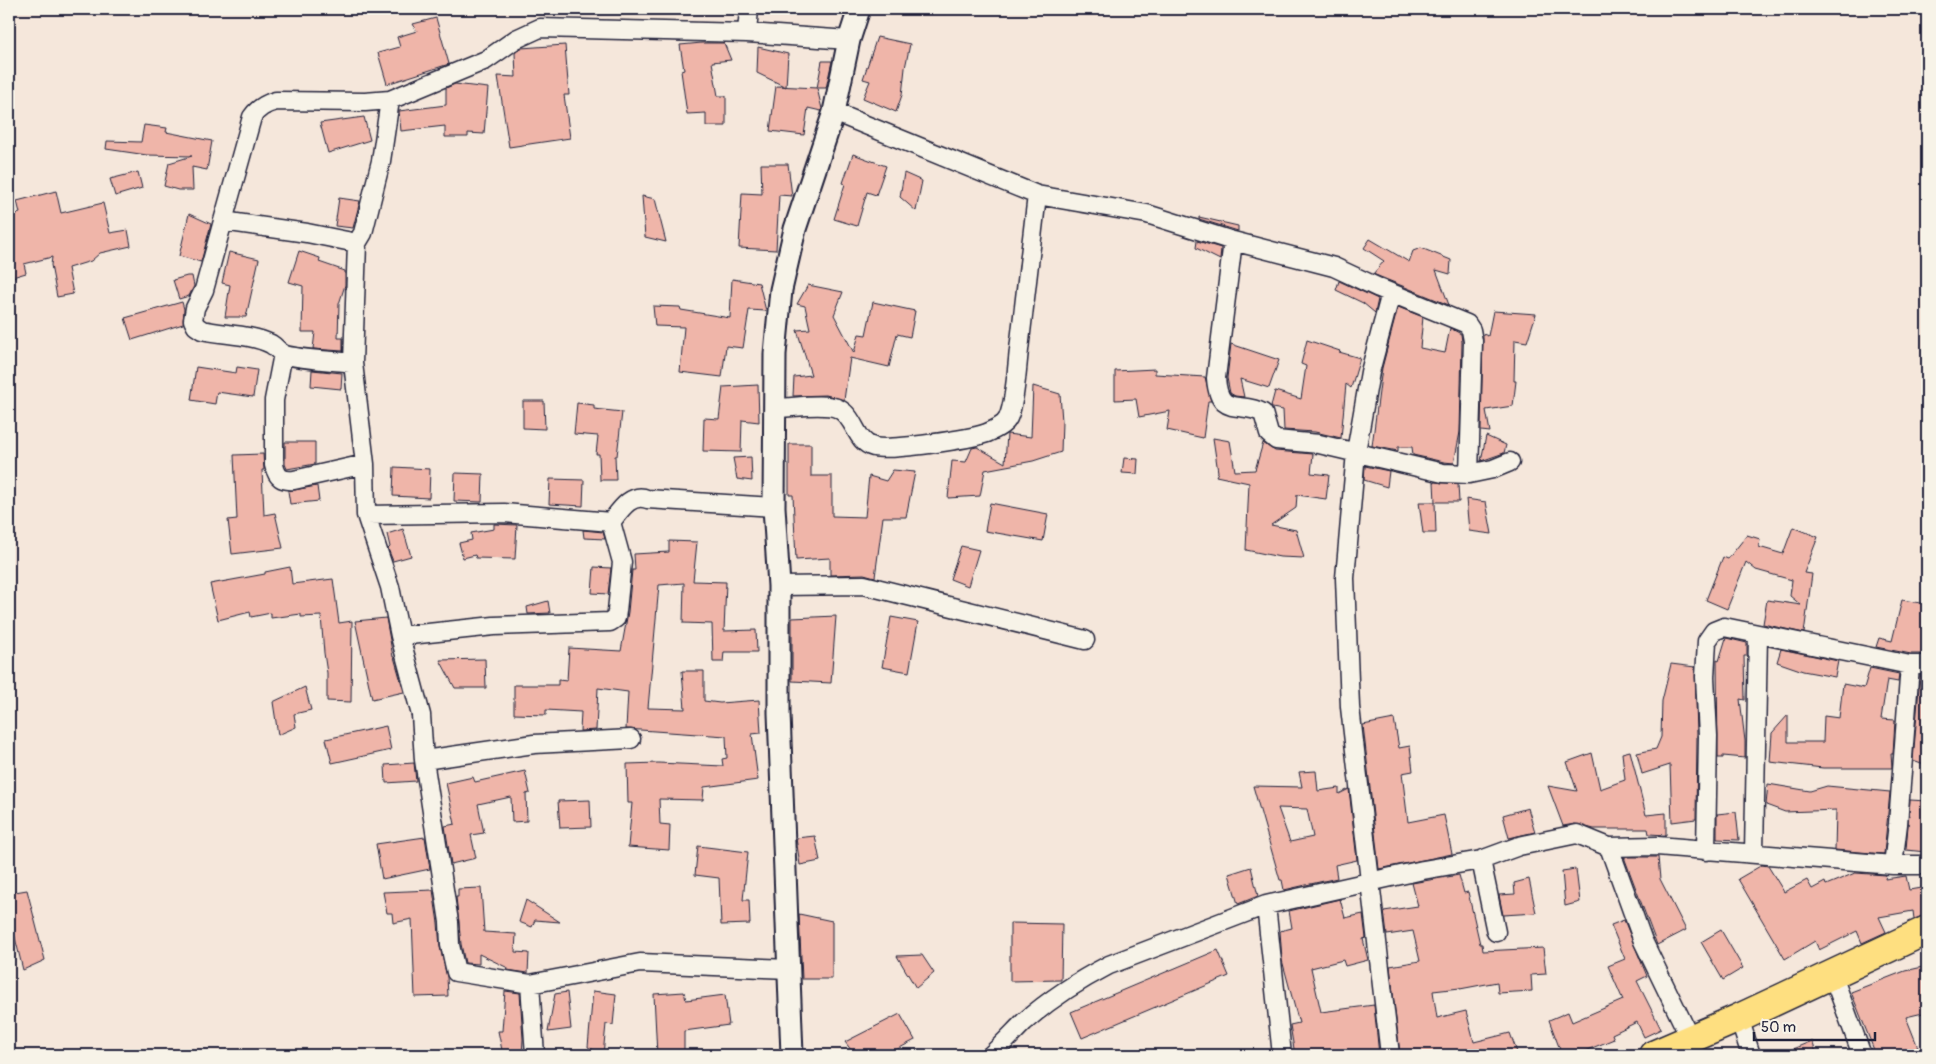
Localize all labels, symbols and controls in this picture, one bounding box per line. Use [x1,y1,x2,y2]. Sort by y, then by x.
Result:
scale bar [1754,1009,1875,1041]
text: 50 m [1761,1018,1796,1037]

